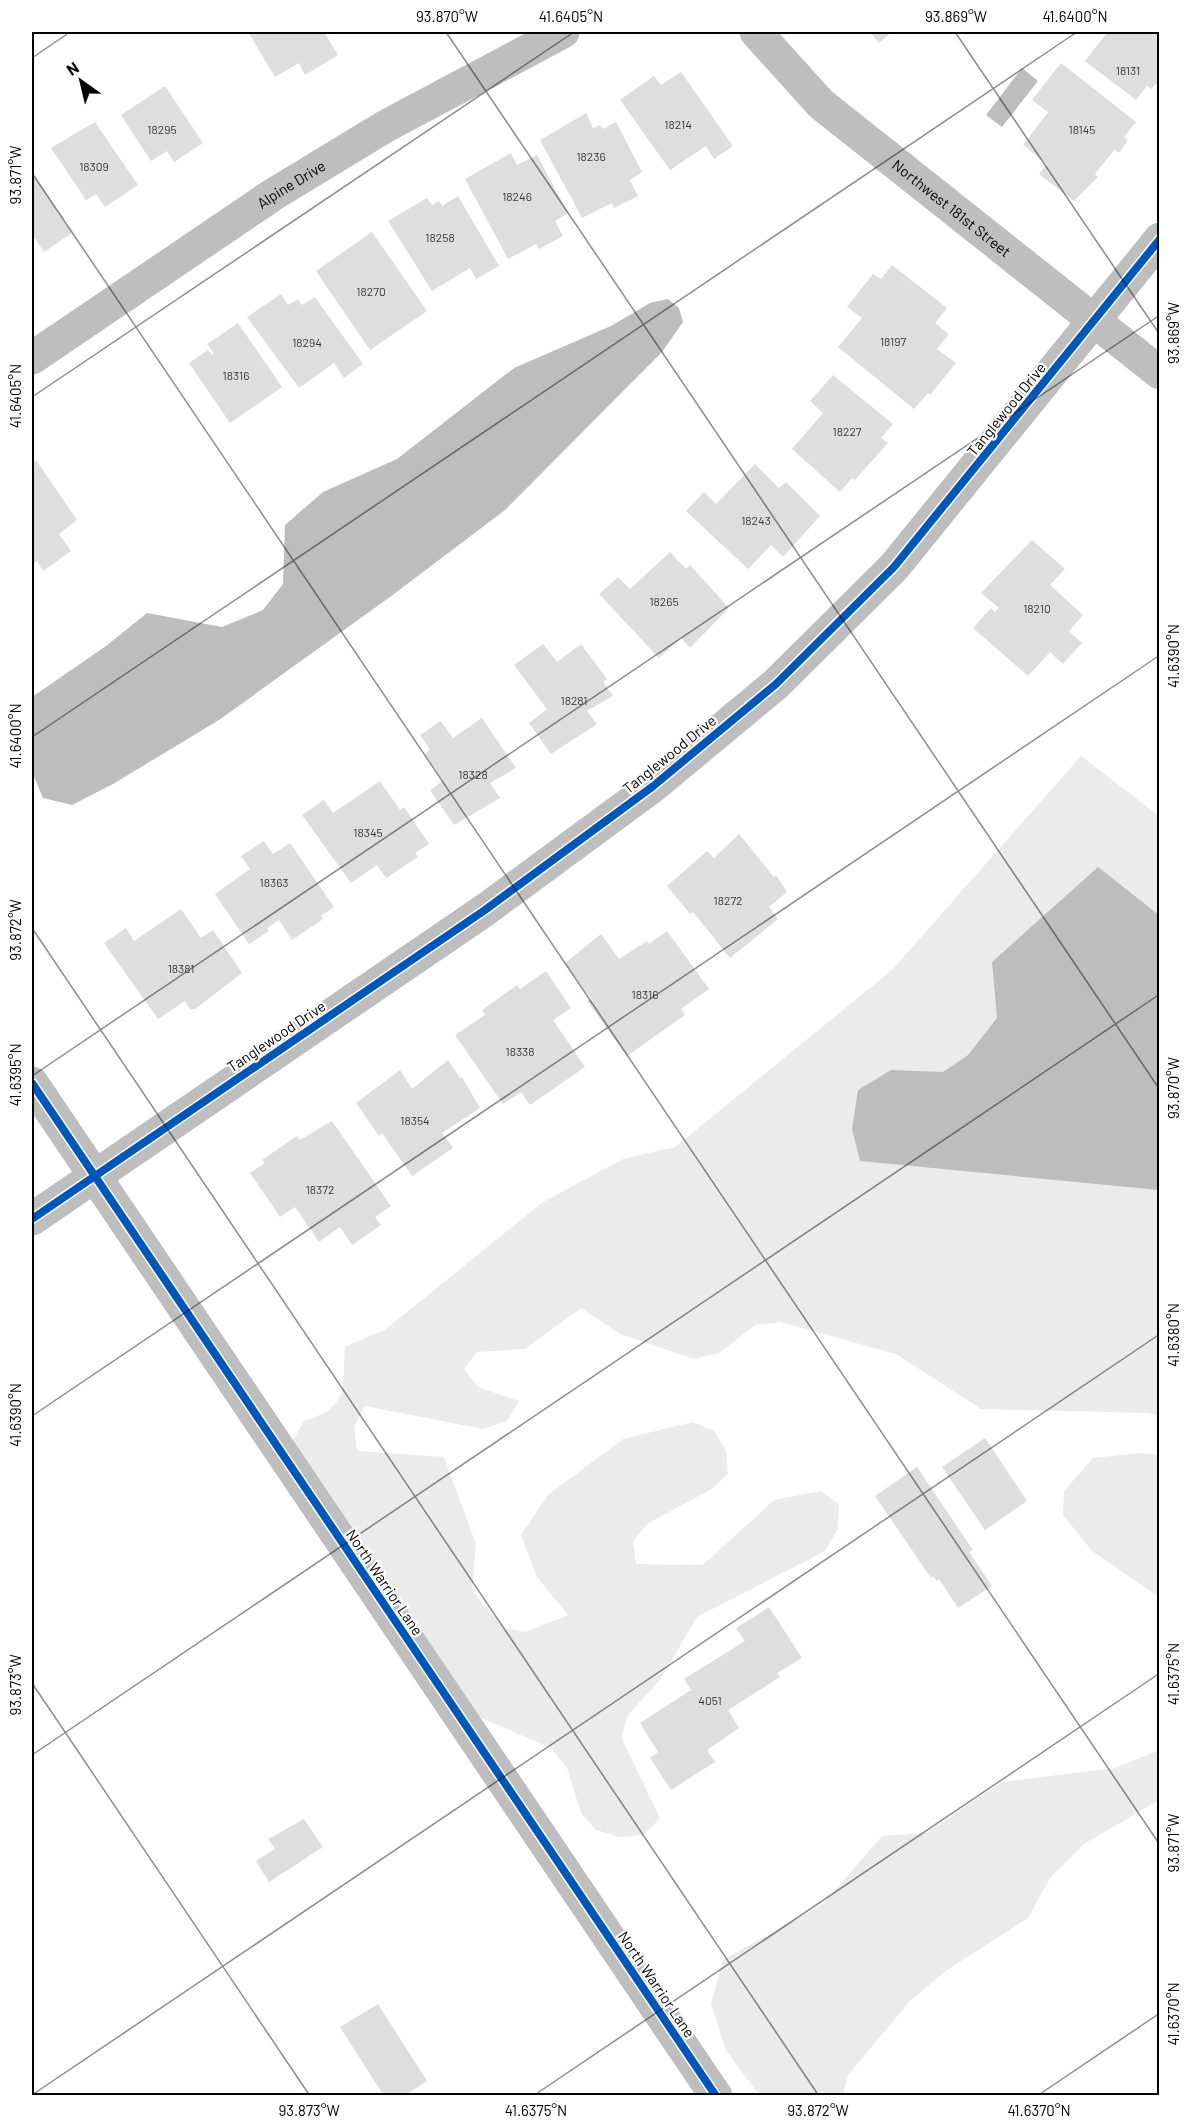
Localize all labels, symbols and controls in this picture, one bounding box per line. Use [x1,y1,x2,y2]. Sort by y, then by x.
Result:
text: 93.870°W [416,7,478,25]
text: 41.6405°N [539,7,603,25]
text: 93.869°W [925,7,987,25]
text: 41.6400°N [1042,7,1108,25]
north arrow [51,51,111,111]
text: N [63,57,82,79]
house number: 18131 [1116,63,1140,77]
house number: 18214 [664,117,692,131]
house number: 18295 [147,122,177,136]
house number: 18145 [1068,122,1096,136]
text: 93.871°W [6,146,24,204]
house number: 18236 [576,149,606,163]
street label: Northwest 181st Street [889,155,1015,260]
street label: Alpine Drive [253,156,328,212]
house number: 18309 [79,159,109,173]
house number: 18246 [502,189,532,203]
house number: 18258 [425,230,455,244]
house number: 18270 [356,284,386,298]
text: 93.869°W [1164,302,1182,364]
house number: 18197 [880,334,906,348]
house number: 18294 [292,335,322,349]
street label: Tanglewood Drive [963,359,1049,459]
text: 41.6405°N [6,364,24,428]
house number: 18316 [223,368,249,382]
house number: 18227 [833,424,862,438]
house number: 18243 [741,513,771,527]
house number: 18265 [649,594,679,608]
house number: 18210 [1023,601,1051,615]
text: 41.6390°N [1164,624,1182,688]
house number: 18281 [560,693,588,707]
text: 41.6400°N [6,703,24,769]
street label: Tanglewood Drive [619,711,719,797]
house number: 18328 [458,767,488,781]
house number: 18345 [353,825,383,839]
house number: 18363 [260,875,289,889]
house number: 18272 [714,893,743,907]
text: 93.872°W [6,899,24,961]
house number: 18381 [168,961,194,975]
house number: 18316 [632,987,658,1001]
street label: Tanglewood Drive [223,996,329,1076]
text: 41.6395°N [6,1043,24,1107]
house number: 18338 [505,1044,535,1058]
text: 93.870°W [1164,1057,1182,1119]
house number: 18354 [400,1113,430,1127]
house number: 18372 [306,1182,334,1196]
text: 41.6380°N [1164,1303,1182,1367]
text: 41.6390°N [6,1383,24,1447]
street label: North Warrior Lane [343,1525,427,1639]
text: 41.6375°N [1164,1643,1182,1705]
text: 93.873°W [6,1654,24,1716]
house number: 4051 [698,1693,722,1707]
text: 93.871°W [1164,1814,1182,1872]
street label: North Warrior Lane [615,1927,699,2041]
text: 41.6370°N [1164,1982,1182,2046]
text: 93.873°W [278,2101,340,2119]
text: 41.6375°N [505,2101,567,2119]
text: 93.872°W [787,2101,849,2119]
text: 41.6370°N [1007,2101,1071,2119]

